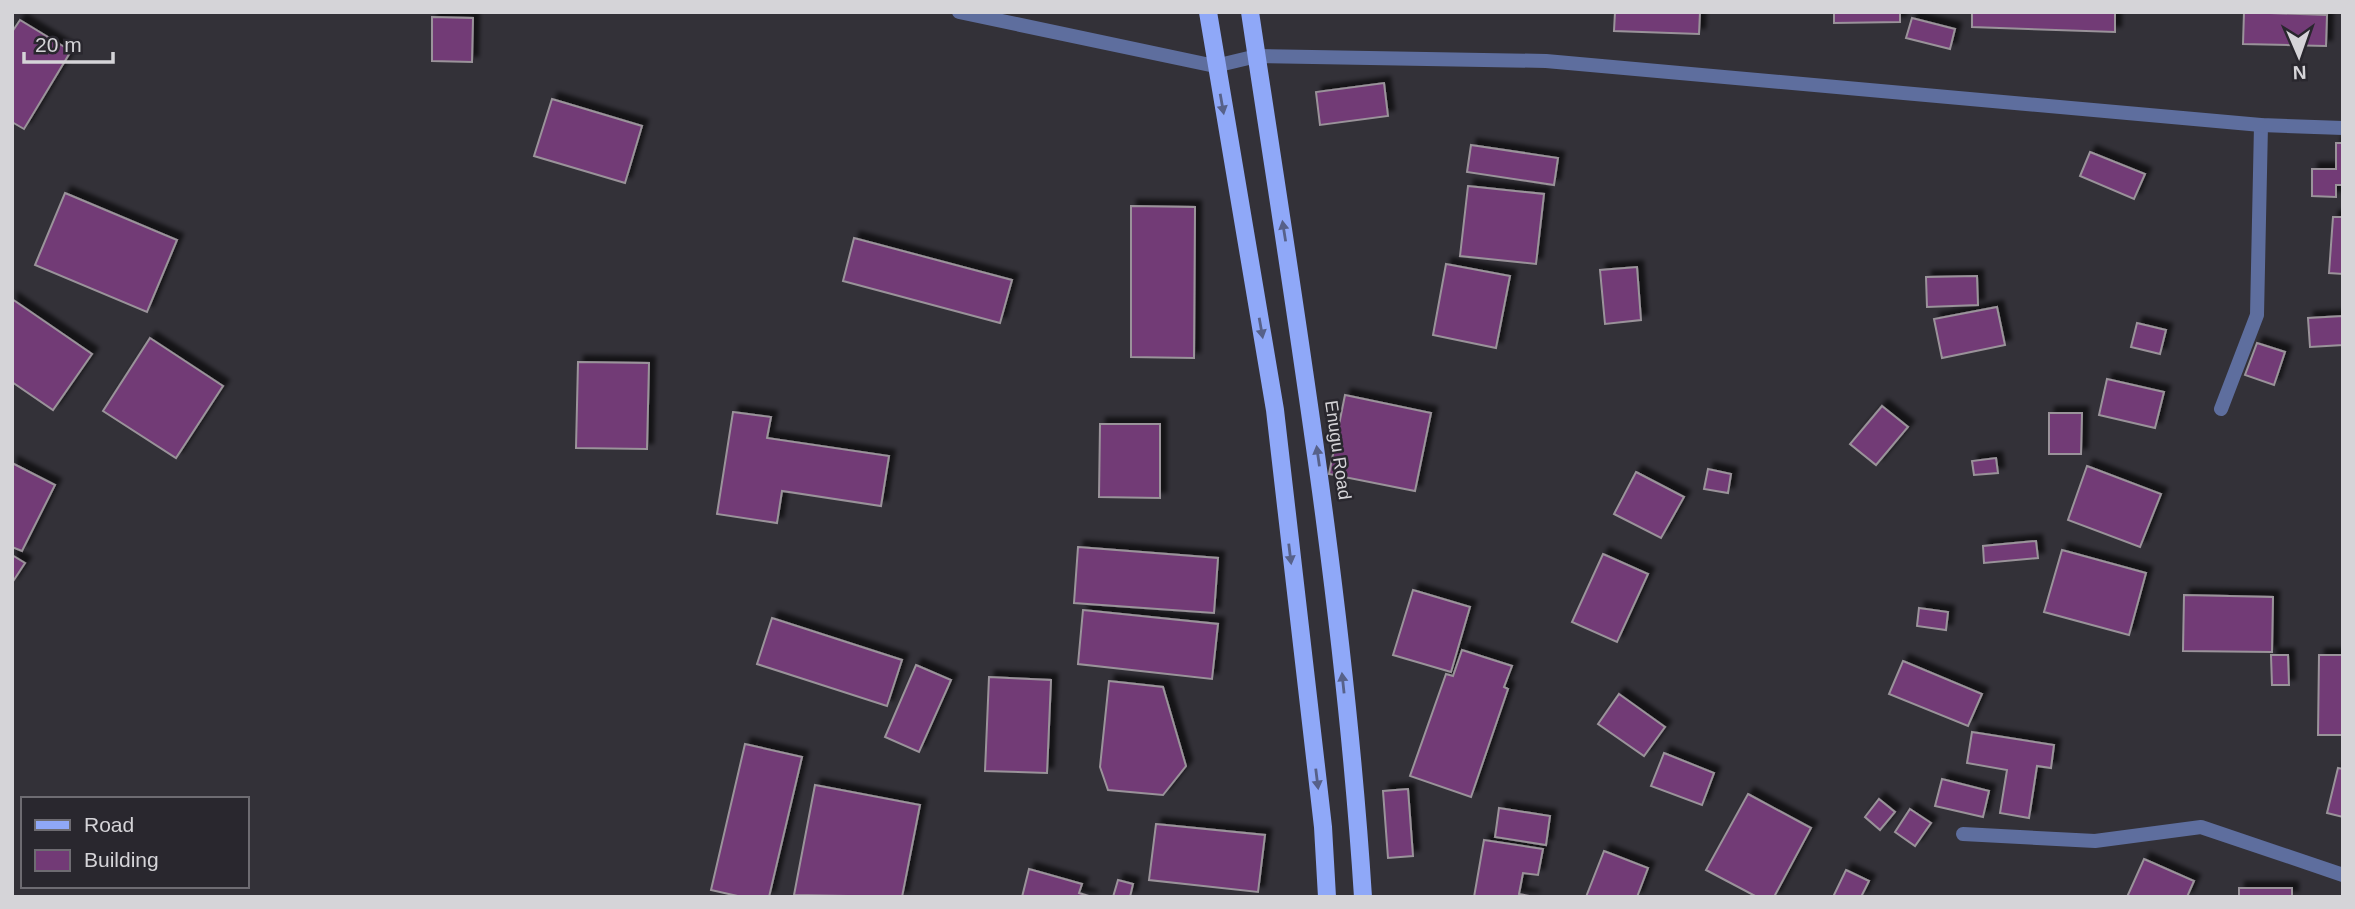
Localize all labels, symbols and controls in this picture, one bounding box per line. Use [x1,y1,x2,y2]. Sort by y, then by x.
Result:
scale bar [24,21,114,65]
north arrow [2264,21,2334,91]
text: 20 m [35,33,82,56]
text: N [2292,62,2307,83]
one-way arrow [1217,93,1228,115]
one-way arrow [1278,220,1289,242]
one-way arrow [1255,317,1266,339]
street label: Enugu Road [1321,399,1355,501]
one-way arrow [1312,445,1323,467]
one-way arrow [1284,543,1295,565]
one-way arrow [1337,671,1348,693]
one-way arrow [1312,769,1323,791]
legend [21,797,248,888]
text: Road [84,813,134,836]
text: Building [84,848,159,871]

